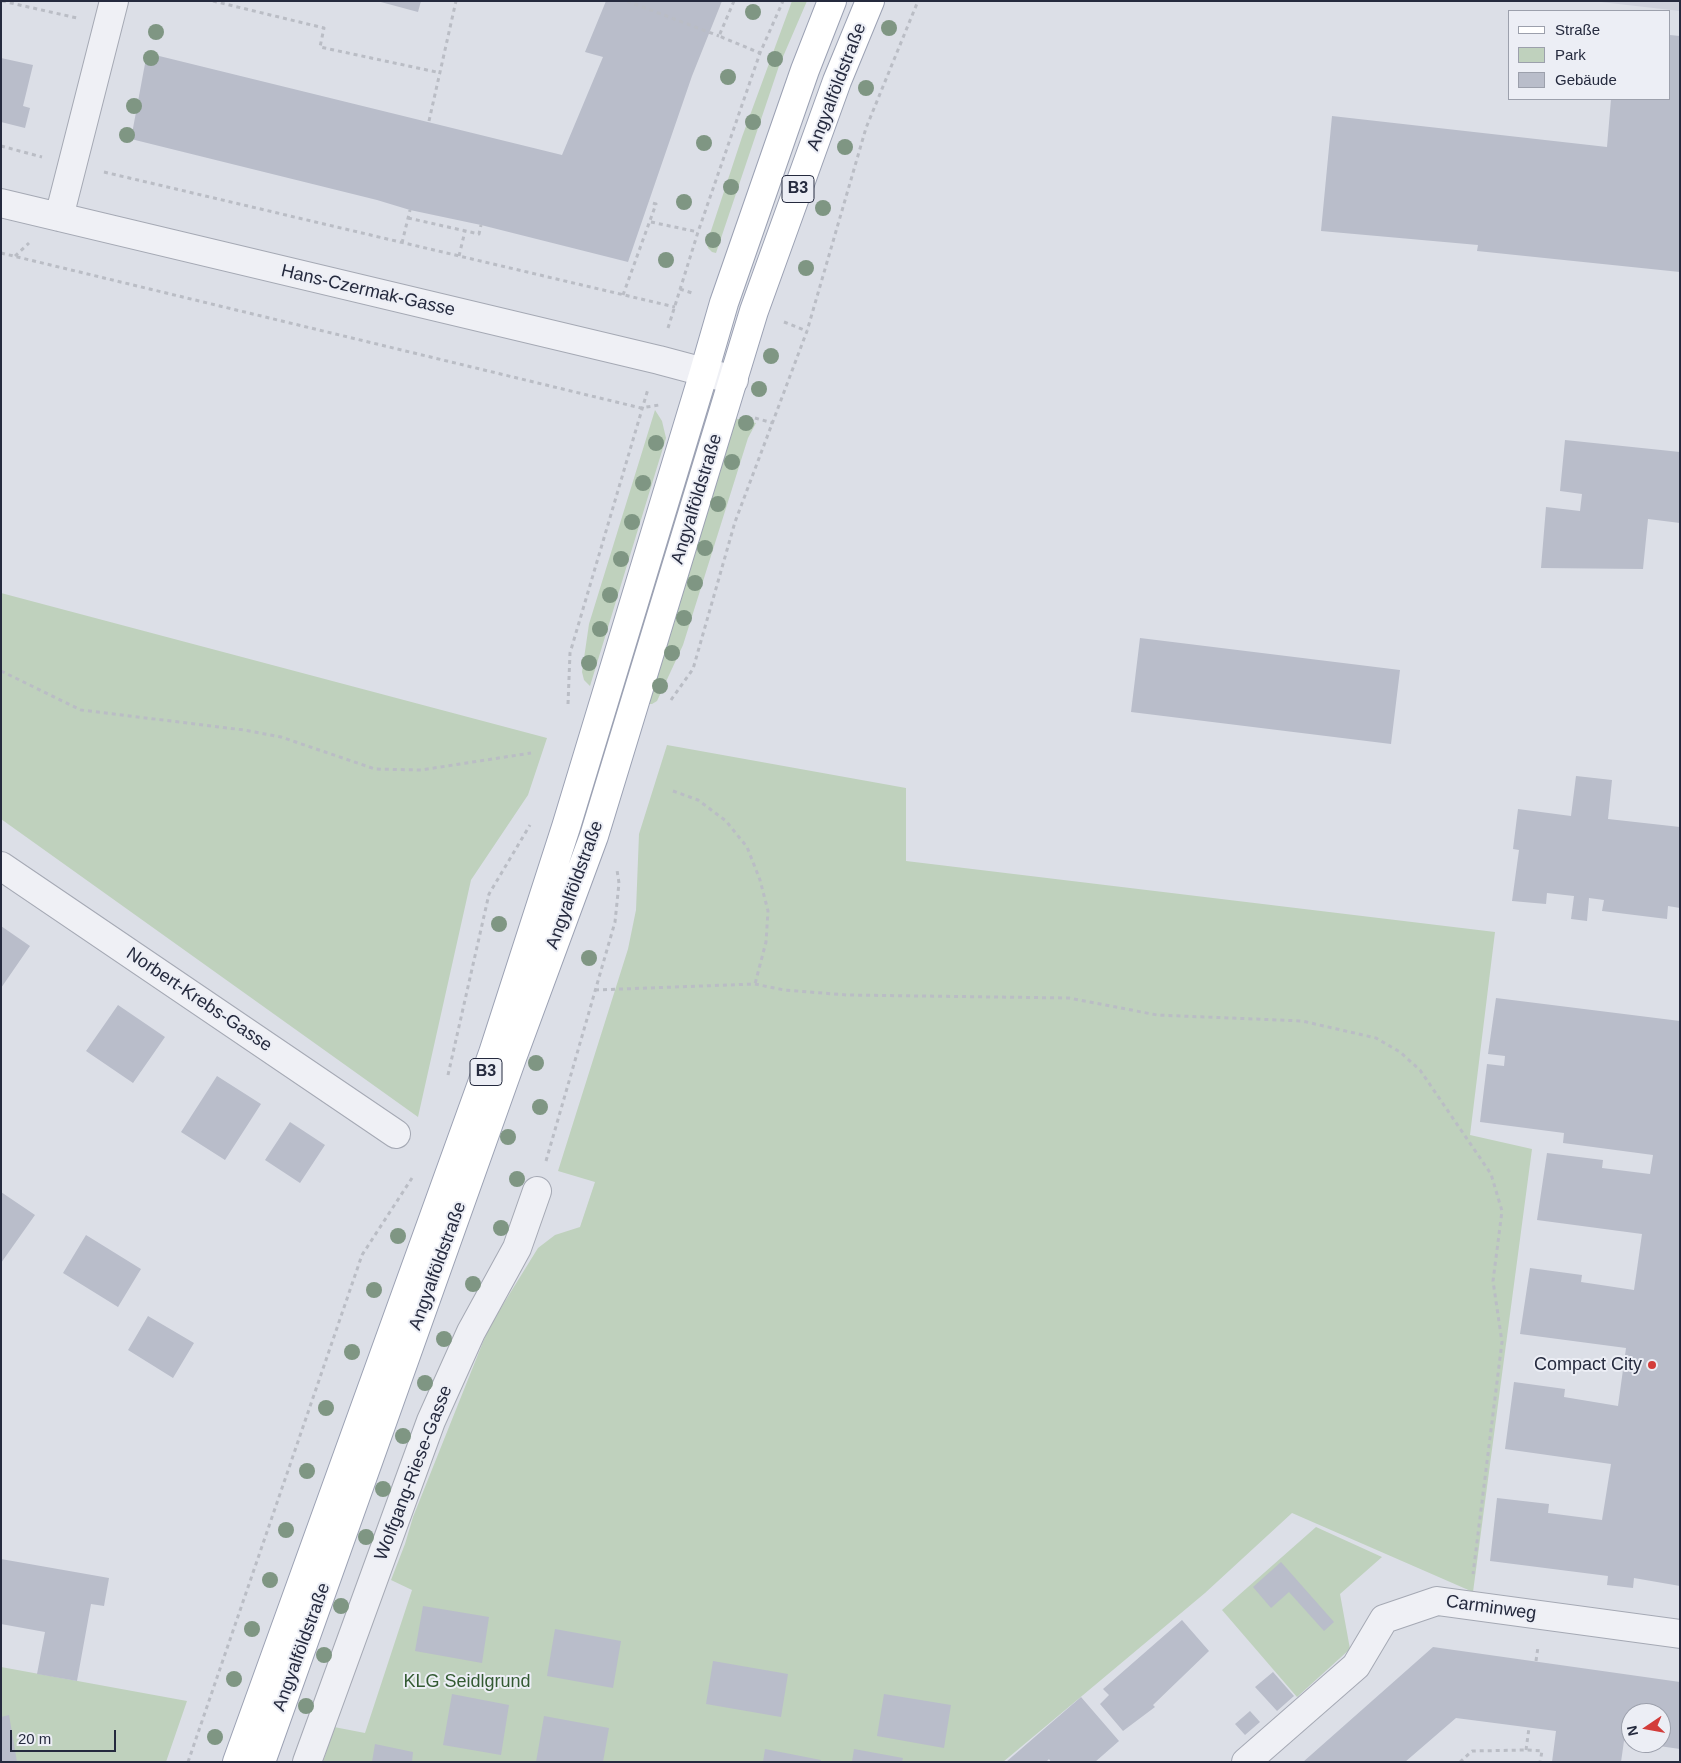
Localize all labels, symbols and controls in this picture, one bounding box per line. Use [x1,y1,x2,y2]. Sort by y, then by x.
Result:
legend [1508,10,1671,100]
street label: Angyalföldstraße [803,20,871,154]
text: Straße [1555,21,1600,38]
text: Park [1555,46,1586,63]
text: Gebäude [1555,71,1617,88]
road number: B3 [782,175,814,202]
street label: Hans-Czermak-Gasse [279,260,457,322]
street label: Angyalföldstraße [667,431,727,567]
street label: Angyalföldstraße [542,818,608,952]
street label: Norbert-Krebs-Gasse [122,943,276,1057]
road number: B3 [470,1058,502,1086]
street label: Angyalföldstraße [405,1199,471,1333]
place label: Compact City [1534,1354,1642,1376]
marker: Compact City [1646,1359,1658,1371]
street label: Wolfgang-Riese-Gasse [371,1382,457,1564]
street label: Angyalföldstraße [269,1580,335,1714]
street label: Carminweg [1444,1591,1538,1625]
park label: KLG Seidlgrund [403,1671,531,1693]
north arrow [1621,1703,1671,1753]
scale bar [12,1720,119,1752]
text: N [1623,1724,1641,1738]
text: 20 m [18,1730,51,1747]

